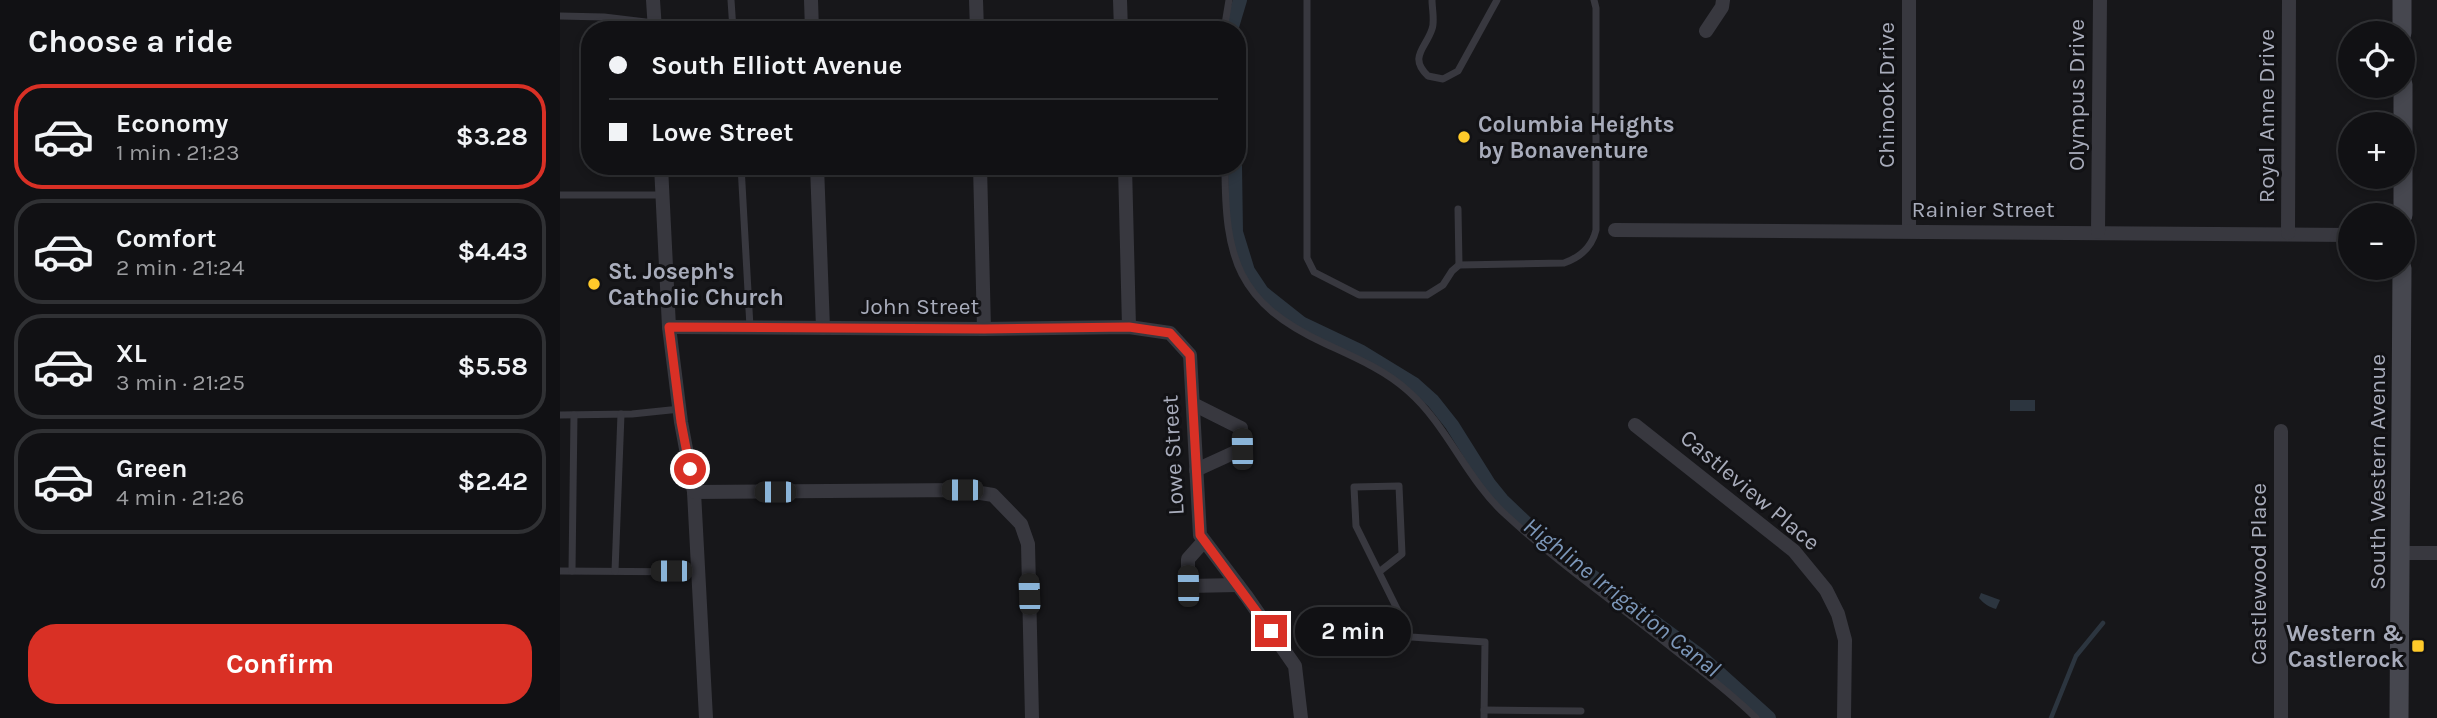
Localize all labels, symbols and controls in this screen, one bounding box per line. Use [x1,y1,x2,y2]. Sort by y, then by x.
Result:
street label: Olympus Drive [2063,19,2090,171]
map controls [2338,21,2415,280]
button: locate [2338,21,2415,98]
street label: Chinook Drive [1873,22,1900,168]
text: Choose a ride [28,23,233,60]
street label: Royal Anne Drive [2253,29,2280,203]
text: South Elliott Avenue [651,50,902,81]
icon: car [32,105,95,168]
text: Economy [116,108,228,139]
place label: Columbia Heights by Bonaventure [1478,111,1675,164]
button: + [2338,112,2415,189]
text: Lowe Street [651,117,793,148]
text: $3.28 [456,121,528,152]
marker: Columbia Heights by Bonaventure [1456,129,1472,145]
text: 1 min · 21:23 [116,139,240,166]
street label: Rainier Street [1911,196,2055,223]
button: − [2338,203,2415,280]
icon: car [32,220,95,283]
text: Comfort [116,223,217,254]
text: $4.43 [457,236,528,267]
text: 2 min · 21:24 [116,254,244,281]
place label: St. Joseph's Catholic Church [608,258,784,311]
marker: St. Joseph's Catholic Church [586,276,602,292]
street label: John Street [861,293,979,320]
icon: car [32,335,95,398]
text: XL [116,338,147,369]
text: $5.58 [457,351,528,382]
street label: South Western Avenue [2364,354,2391,590]
text: 3 min · 21:25 [116,369,245,396]
street label: Lowe Street [1156,394,1190,516]
street label: Castleview Place [1675,424,1825,556]
car [1232,428,1253,470]
icon: car [32,450,95,513]
text: Green [116,453,188,484]
route start [674,453,706,485]
text: $2.42 [458,466,528,497]
car [942,480,984,501]
car [755,482,797,503]
street label: Castlewood Place [2245,483,2272,665]
text: 4 min · 21:26 [116,484,244,511]
water label: Highline Irrigation Canal [1518,511,1726,683]
car [651,561,693,582]
car [1178,565,1199,607]
car [1018,573,1041,615]
callout: 2 min [1296,606,1411,656]
route end [1255,615,1287,647]
text: 2 min [1321,618,1385,645]
place label: Western & Castlerock [2286,620,2404,673]
button: Confirm [28,624,532,704]
marker: Western & Castlerock [2410,638,2426,654]

